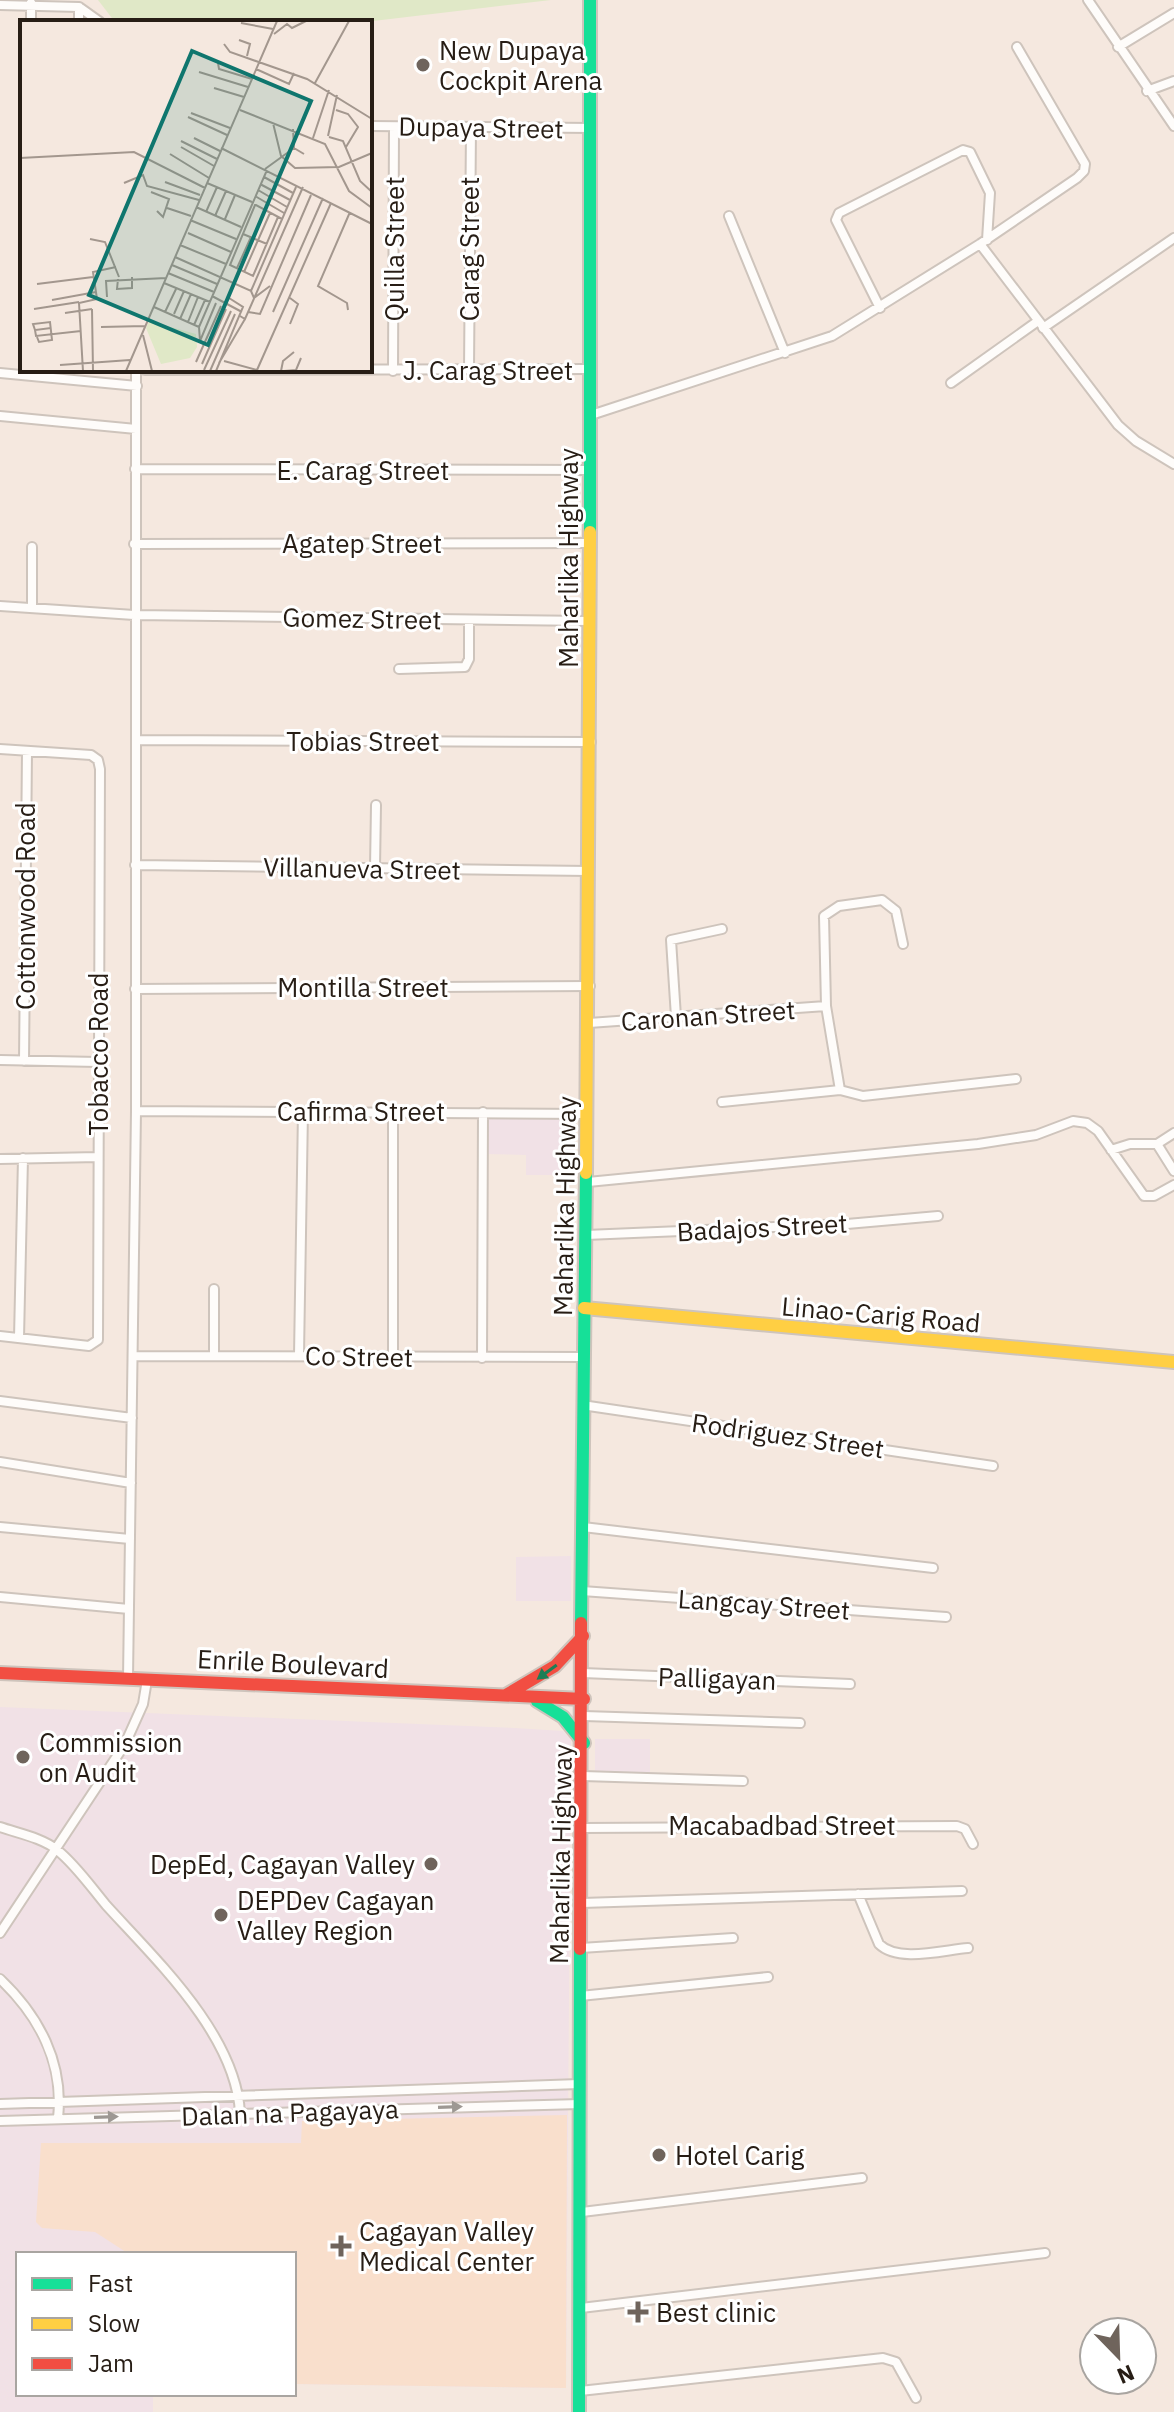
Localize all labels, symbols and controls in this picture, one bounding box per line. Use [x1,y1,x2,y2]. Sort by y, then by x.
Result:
inset map [20,20,372,372]
place label: New Dupaya Cockpit Arena [439,33,602,97]
marker: New Dupaya Cockpit Arena [414,56,432,74]
street label: Dupaya Street [398,109,564,145]
street label: Quilla Street [377,176,411,322]
street label: Carag Street [452,177,486,321]
street label: J. Carag Street [403,353,573,387]
street label: Maharlika Highway [551,448,585,668]
street label: E. Carag Street [277,453,449,487]
street label: Agatep Street [282,526,442,560]
street label: Gomez Street [282,600,442,636]
street label: Tobias Street [286,724,440,758]
street label: Cottonwood Road [8,802,42,1010]
street label: Villanueva Street [263,849,461,887]
street label: Montilla Street [277,970,449,1004]
street label: Tobacco Road [81,972,115,1136]
street label: Caronan Street [620,992,796,1038]
street label: Cafirma Street [277,1094,445,1128]
street label: Maharlika Highway [545,1096,583,1316]
street label: Badajos Street [676,1206,848,1248]
street label: Linao-Carig Road [780,1288,982,1340]
street label: Co Street [305,1338,413,1374]
street label: Rodriguez Street [690,1405,886,1465]
street label: Langcay Street [677,1581,851,1627]
street label: Enrile Boulevard [196,1641,390,1685]
street label: Palligayan [657,1659,777,1697]
one-way arrow [537,1663,557,1679]
place label: Commission on Audit [39,1725,183,1789]
street label: Maharlika Highway [541,1744,579,1964]
marker: Commission on Audit [14,1748,32,1766]
street label: Macabadbad Street [668,1808,896,1842]
place label: DepEd, Cagayan Valley [150,1847,415,1881]
marker: DepEd, Cagayan Valley [422,1855,440,1873]
place label: DEPDev Cagayan Valley Region [237,1883,435,1947]
marker: DEPDev Cagayan Valley Region [212,1906,230,1924]
street label: Dalan na Pagayaya [181,2091,399,2133]
one-way arrow [438,2101,463,2114]
one-way arrow [94,2110,119,2123]
place label: Hotel Carig [675,2138,805,2172]
marker: Hotel Carig [650,2146,668,2164]
place label: Cagayan Valley Medical Center [359,2214,535,2278]
marker: Cagayan Valley Medical Center [330,2235,352,2257]
legend [16,2252,296,2396]
text: Fast [88,2267,133,2299]
place label: Best clinic [656,2295,776,2329]
marker: Best clinic [627,2301,649,2323]
text: Slow [88,2307,140,2339]
north arrow [1078,2316,1158,2396]
text: Jam [88,2347,134,2379]
text: N [1113,2358,1139,2391]

